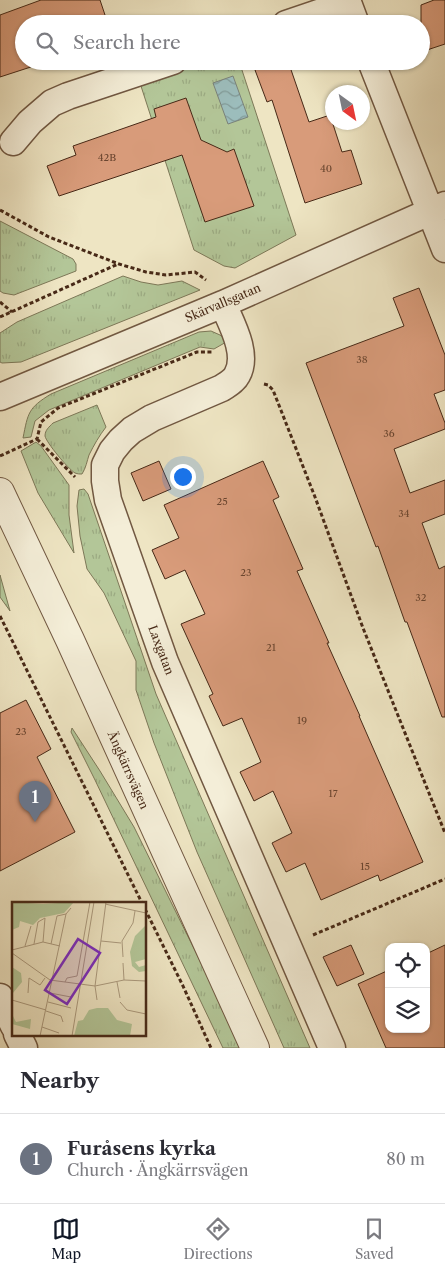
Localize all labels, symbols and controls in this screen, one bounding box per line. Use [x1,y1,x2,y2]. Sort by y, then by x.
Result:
search box [15,15,430,70]
icon: search [33,29,61,57]
text: Search here [73,31,181,54]
north arrow [325,85,370,130]
house number: 42B [98,151,116,164]
house number: 40 [320,162,332,175]
street label: Skärvallsgatan [183,280,263,325]
house number: 38 [356,353,368,366]
house number: 36 [383,427,395,440]
your location [170,464,196,490]
house number: 25 [216,495,228,508]
house number: 34 [398,507,410,520]
house number: 23 [240,566,252,579]
house number: 32 [415,591,427,604]
street label: Laxgatan [145,623,178,677]
house number: 21 [266,641,277,654]
house number: 19 [297,714,307,727]
house number: 23 [15,725,27,738]
street label: Ängkärrsvägen [104,727,154,812]
pin: 1 [19,781,51,822]
house number: 17 [328,787,338,800]
house number: 15 [360,860,370,873]
inset map [12,902,146,1036]
map controls [385,943,430,1033]
button: locate [385,943,430,988]
button: layers [385,988,430,1033]
text: Nearby [20,1068,99,1093]
text: Furåsens kyrka [67,1137,216,1160]
text: 1 [32,1149,40,1169]
text: 80 m [386,1149,425,1169]
text: Church · Ängkärrsvägen [67,1160,249,1180]
tab: Map [51,1215,81,1263]
tab: Directions [183,1215,253,1263]
tab: Saved [355,1215,394,1263]

